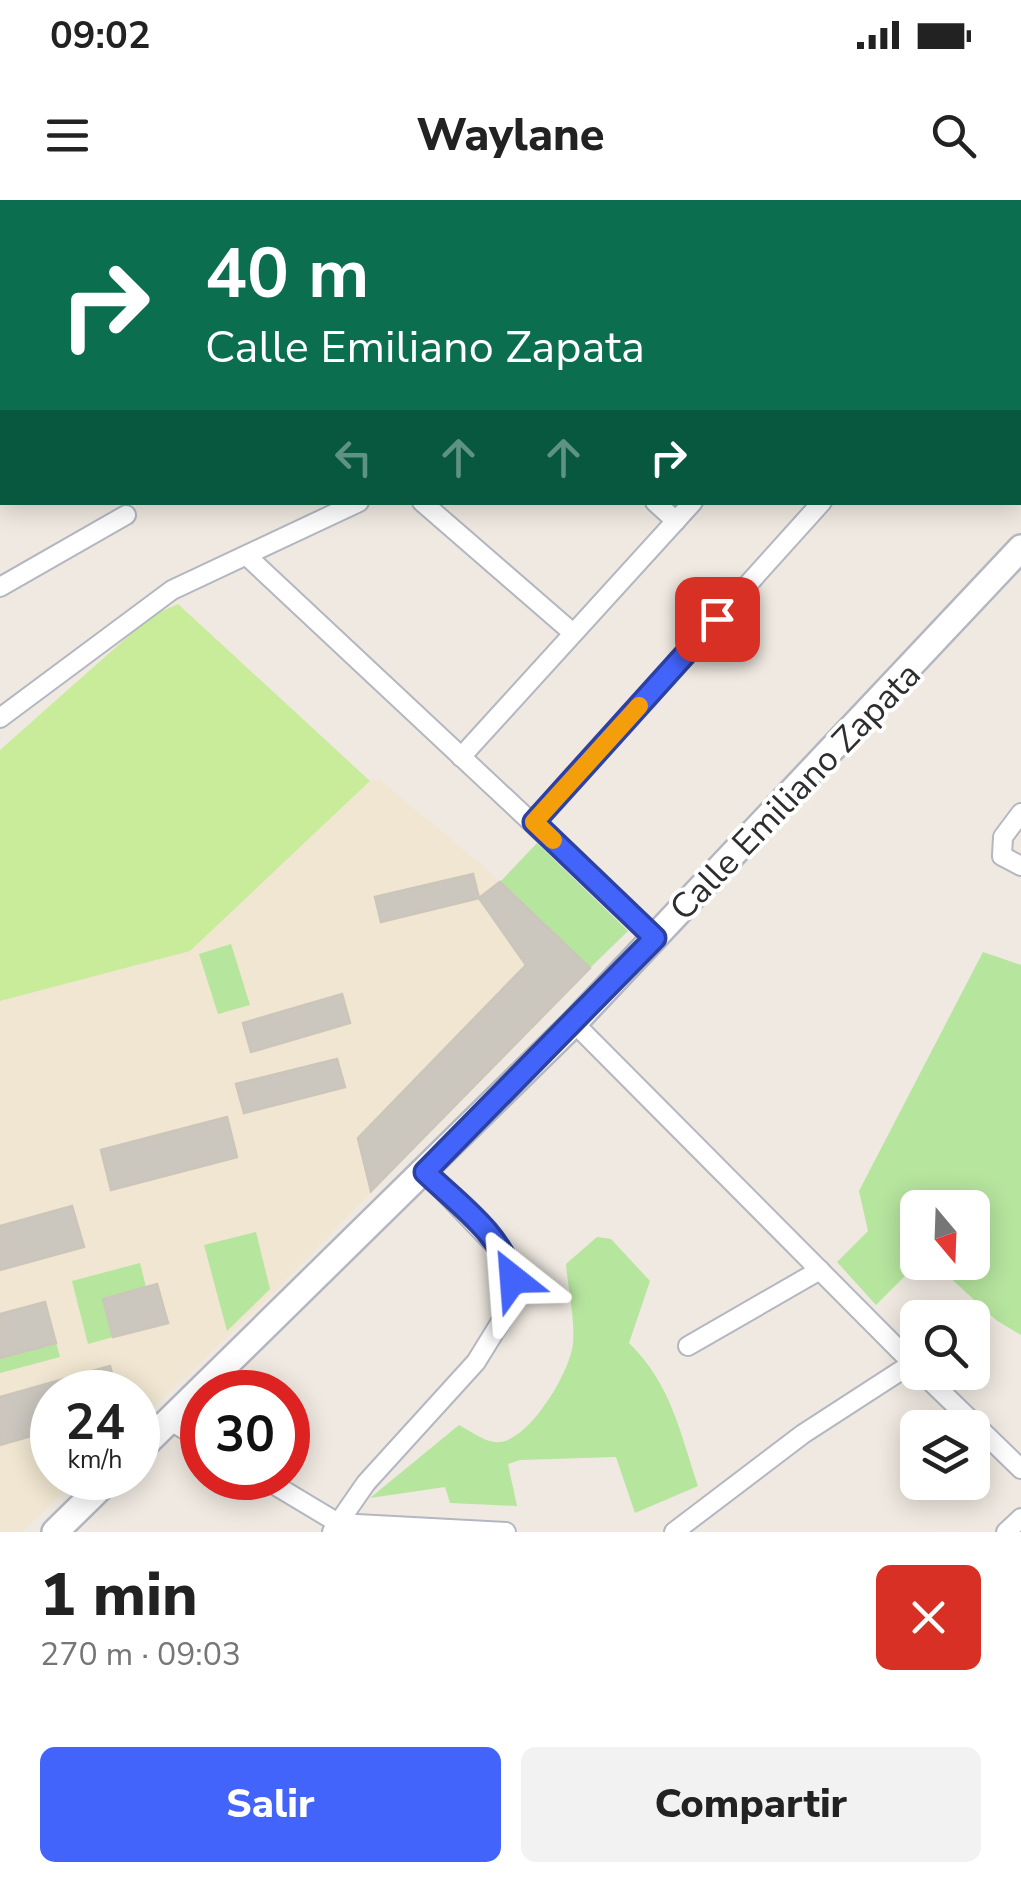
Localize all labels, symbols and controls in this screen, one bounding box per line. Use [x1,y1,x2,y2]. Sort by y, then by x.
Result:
text: 09:02 [50,10,151,61]
text: Waylane [417,105,605,166]
icon: menu [40,108,95,163]
icon: search [926,108,981,163]
text: 40 m [205,226,369,322]
icon: right [40,240,170,370]
text: Calle Emiliano Zapata [205,317,645,378]
icon: left [326,430,381,485]
icon: ahead [431,430,486,485]
icon: ahead [536,430,591,485]
icon: right [641,430,696,485]
pin [675,577,760,662]
icon: arrive [690,592,745,647]
street label: Calle Emiliano Zapata [660,652,931,931]
north arrow [900,1190,990,1280]
map controls [900,1190,990,1500]
position arrow [461,1227,565,1331]
button: search [900,1300,990,1390]
speed limit sign: 30 [180,1370,310,1500]
text: 24 [65,1388,125,1457]
button: layers [900,1410,990,1500]
text: km/h [67,1443,123,1477]
text: 1 min [40,1554,198,1636]
button: close [876,1565,981,1670]
text: 270 m · 09:03 [40,1633,241,1676]
button: Salir [40,1747,501,1862]
button: Compartir [521,1747,981,1862]

